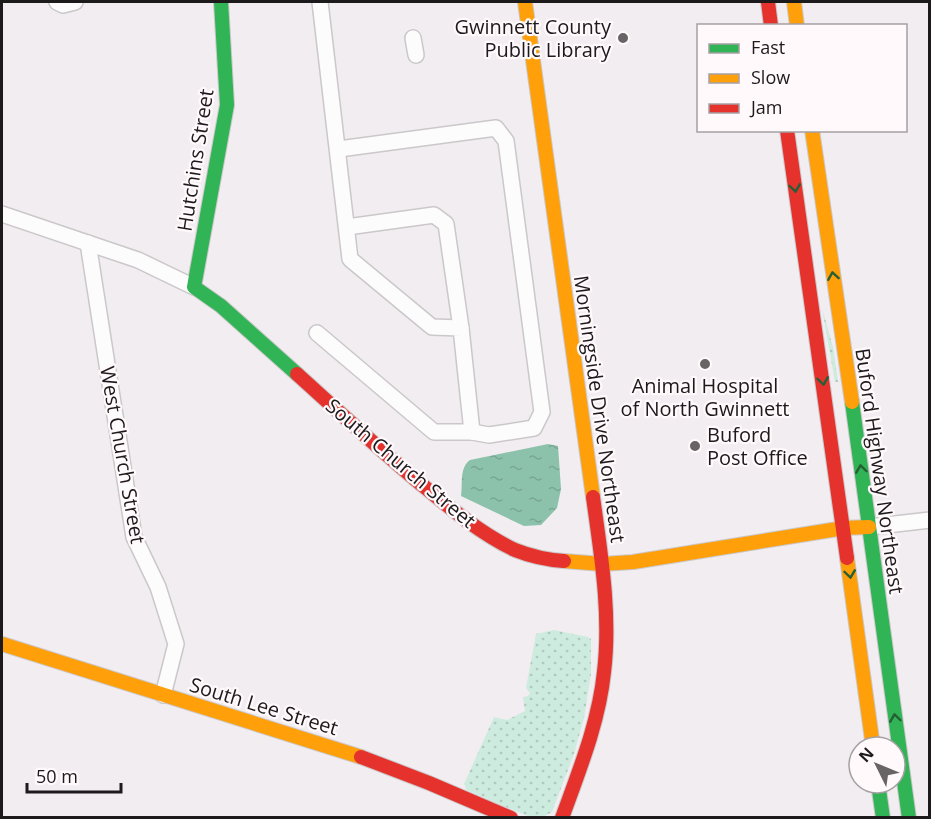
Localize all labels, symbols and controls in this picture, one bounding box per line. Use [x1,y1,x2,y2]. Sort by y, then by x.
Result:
place label: Gwinnett County Public Library [454,13,612,63]
legend [697,24,907,132]
marker: Gwinnett County Public Library [616,31,630,45]
text: Fast [751,35,785,59]
text: Slow [751,65,790,89]
street label: Hutchins Street [170,87,220,233]
text: Jam [749,95,783,119]
one-way arrow [788,184,800,193]
one-way arrow [828,272,840,281]
street label: Morningside Drive Northeast [568,274,632,544]
street label: Buford Highway Northeast [849,346,911,596]
marker: Animal Hospital of North Gwinnett [698,357,712,371]
street label: West Church Street [94,364,152,546]
place label: Animal Hospital of North Gwinnett [621,372,789,422]
one-way arrow [816,377,828,386]
street label: South Church Street [320,392,482,534]
place label: Buford Post Office [707,421,808,471]
marker: Buford Post Office [688,439,702,453]
one-way arrow [855,465,868,474]
one-way arrow [844,570,856,579]
street label: South Lee Street [187,671,341,741]
one-way arrow [889,713,901,723]
north arrow [847,735,907,795]
text: N [854,743,879,767]
scale bar [27,756,122,794]
text: 50 m [36,764,78,788]

